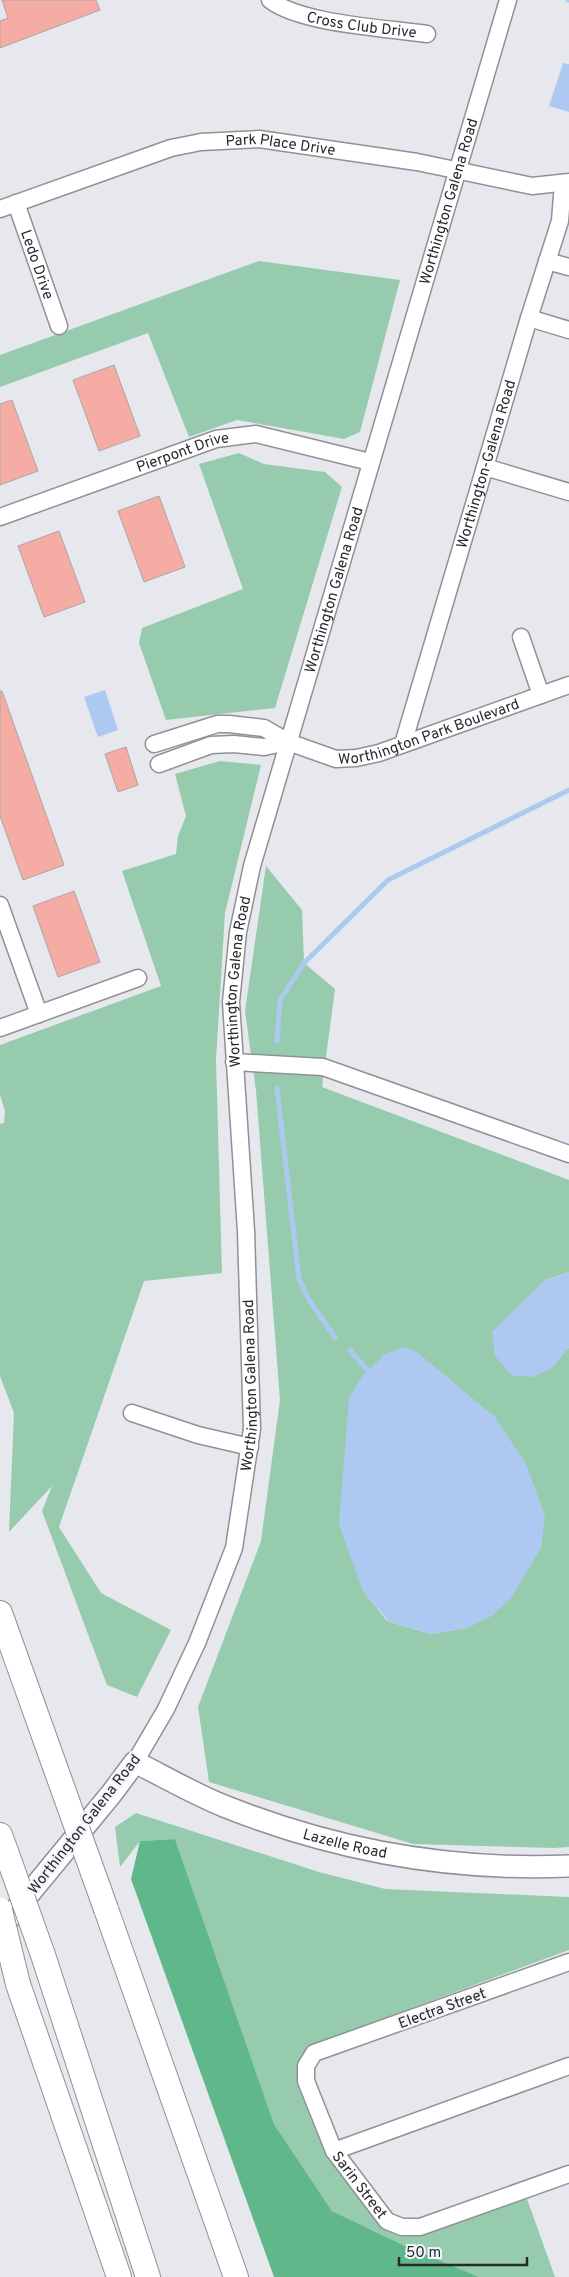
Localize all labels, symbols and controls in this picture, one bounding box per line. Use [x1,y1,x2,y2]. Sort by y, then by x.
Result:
street label: Cross Club Drive [304,8,417,44]
street label: Worthington Galena Road [416,117,483,287]
street label: Park Place Drive [225,131,337,161]
street label: Ledo Drive [15,227,57,302]
street label: Worthington-Galena Road [453,378,521,551]
street label: Pierpont Drive [134,429,230,478]
street label: Worthington Galena Road [302,505,369,676]
street label: Worthington Park Boulevard [338,696,522,770]
street label: Worthington Galena Road [223,895,256,1068]
street label: Worthington Galena Road [238,1299,263,1473]
street label: Worthington Galena Road [25,1751,146,1899]
street label: Lazelle Road [300,1826,388,1864]
street label: Electra Street [396,1985,489,2034]
street label: Sarin Street [327,2148,390,2223]
scale bar [399,2234,526,2266]
text: 50 m [406,2244,441,2263]

